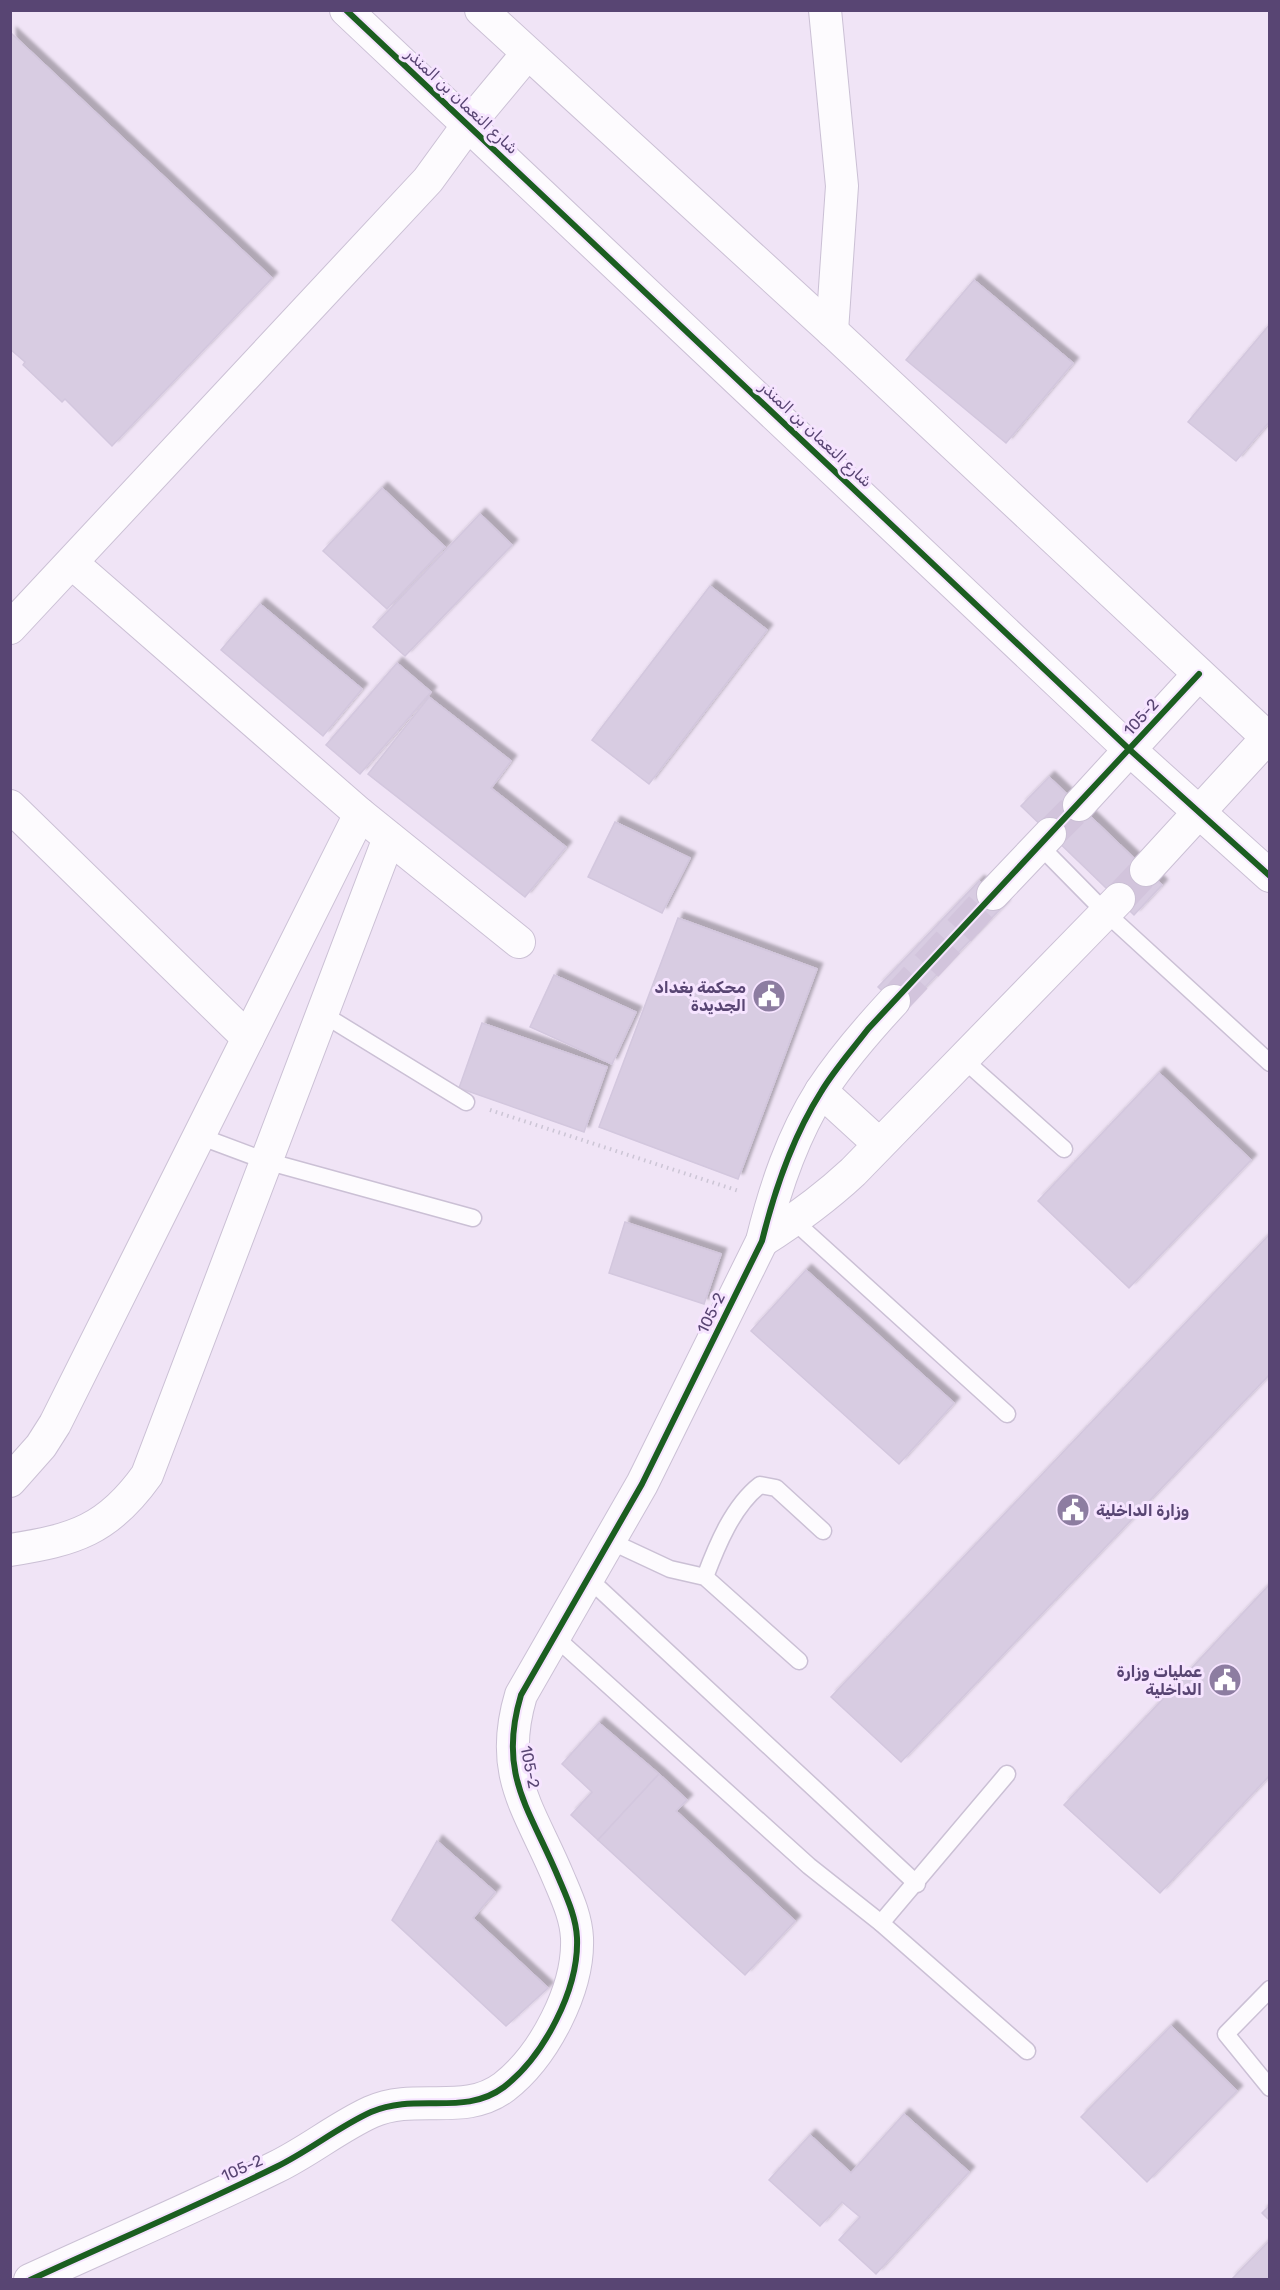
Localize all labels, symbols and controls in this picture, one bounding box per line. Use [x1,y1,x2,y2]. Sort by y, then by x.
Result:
street label: شارع النعمان بن المنذر [400,43,522,159]
street label: شارع النعمان بن المنذر [754,376,876,492]
street label: 105-2 [1120,695,1162,739]
place label: محكمة بغداد الجديدة [655,978,746,1015]
public building icon: محكمة بغداد الجديدة [751,978,787,1014]
street label: 105-2 [693,1289,729,1337]
public building icon: وزارة الداخلية [1055,1492,1091,1528]
place label: وزارة الداخلية [1096,1501,1189,1520]
place label: عمليات وزارة الداخلية [1117,1662,1202,1699]
public building icon: عمليات وزارة الداخلية [1207,1662,1243,1698]
street label: 105-2 [517,1744,543,1790]
street label: 105-2 [218,2151,266,2185]

